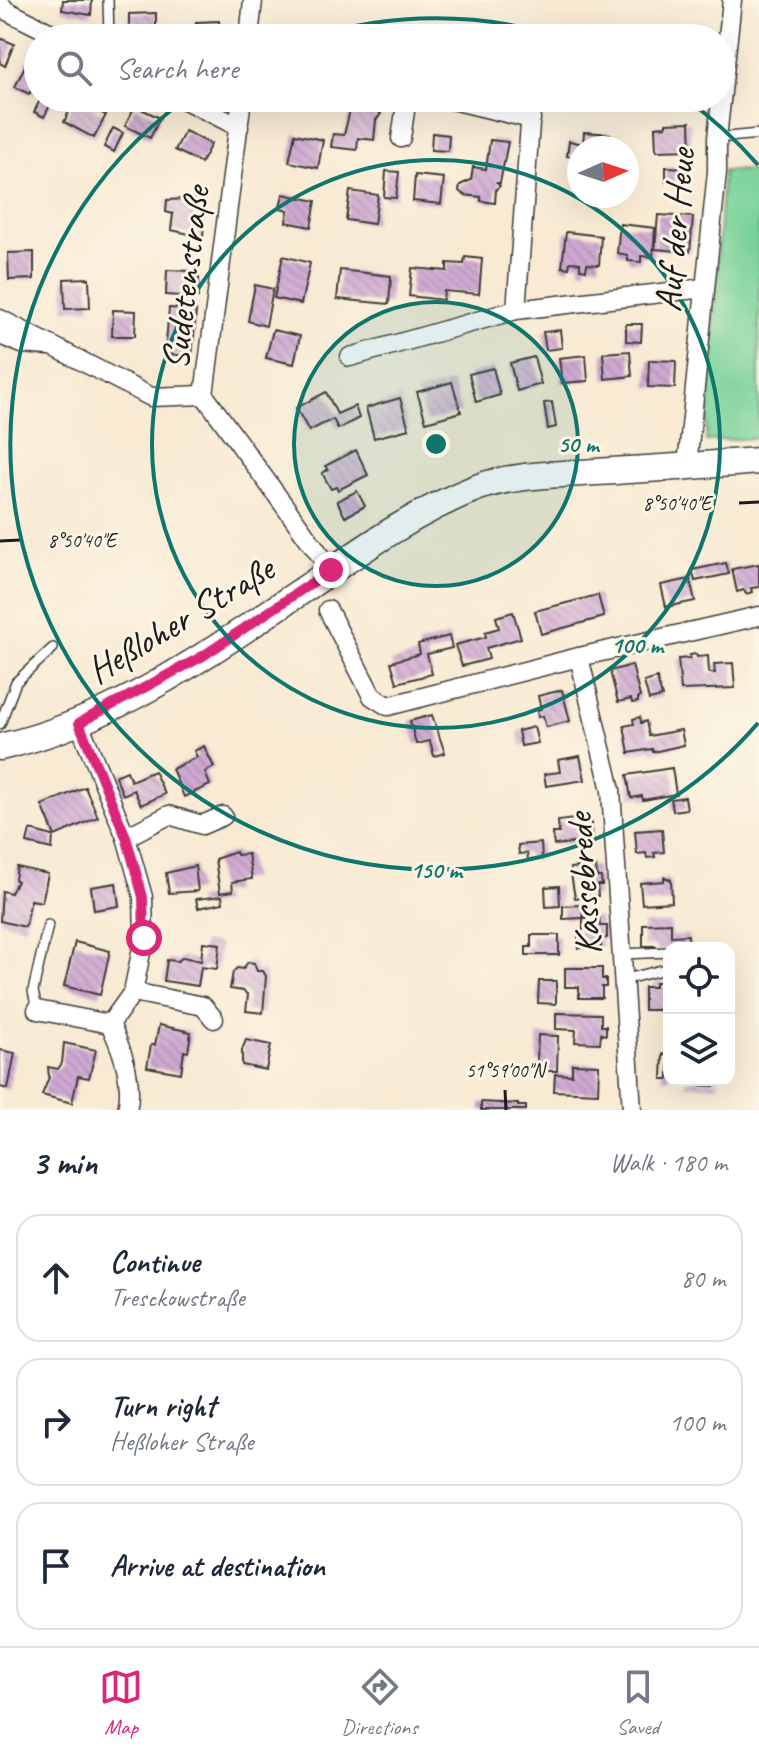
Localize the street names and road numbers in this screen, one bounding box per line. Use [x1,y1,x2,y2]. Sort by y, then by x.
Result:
street label: Auf der Heue [644,144,705,314]
street label: Sudetenstraße [151,181,220,372]
street label: Heßloher Straße [78,544,285,694]
street label: Kassebrede [555,809,612,956]

